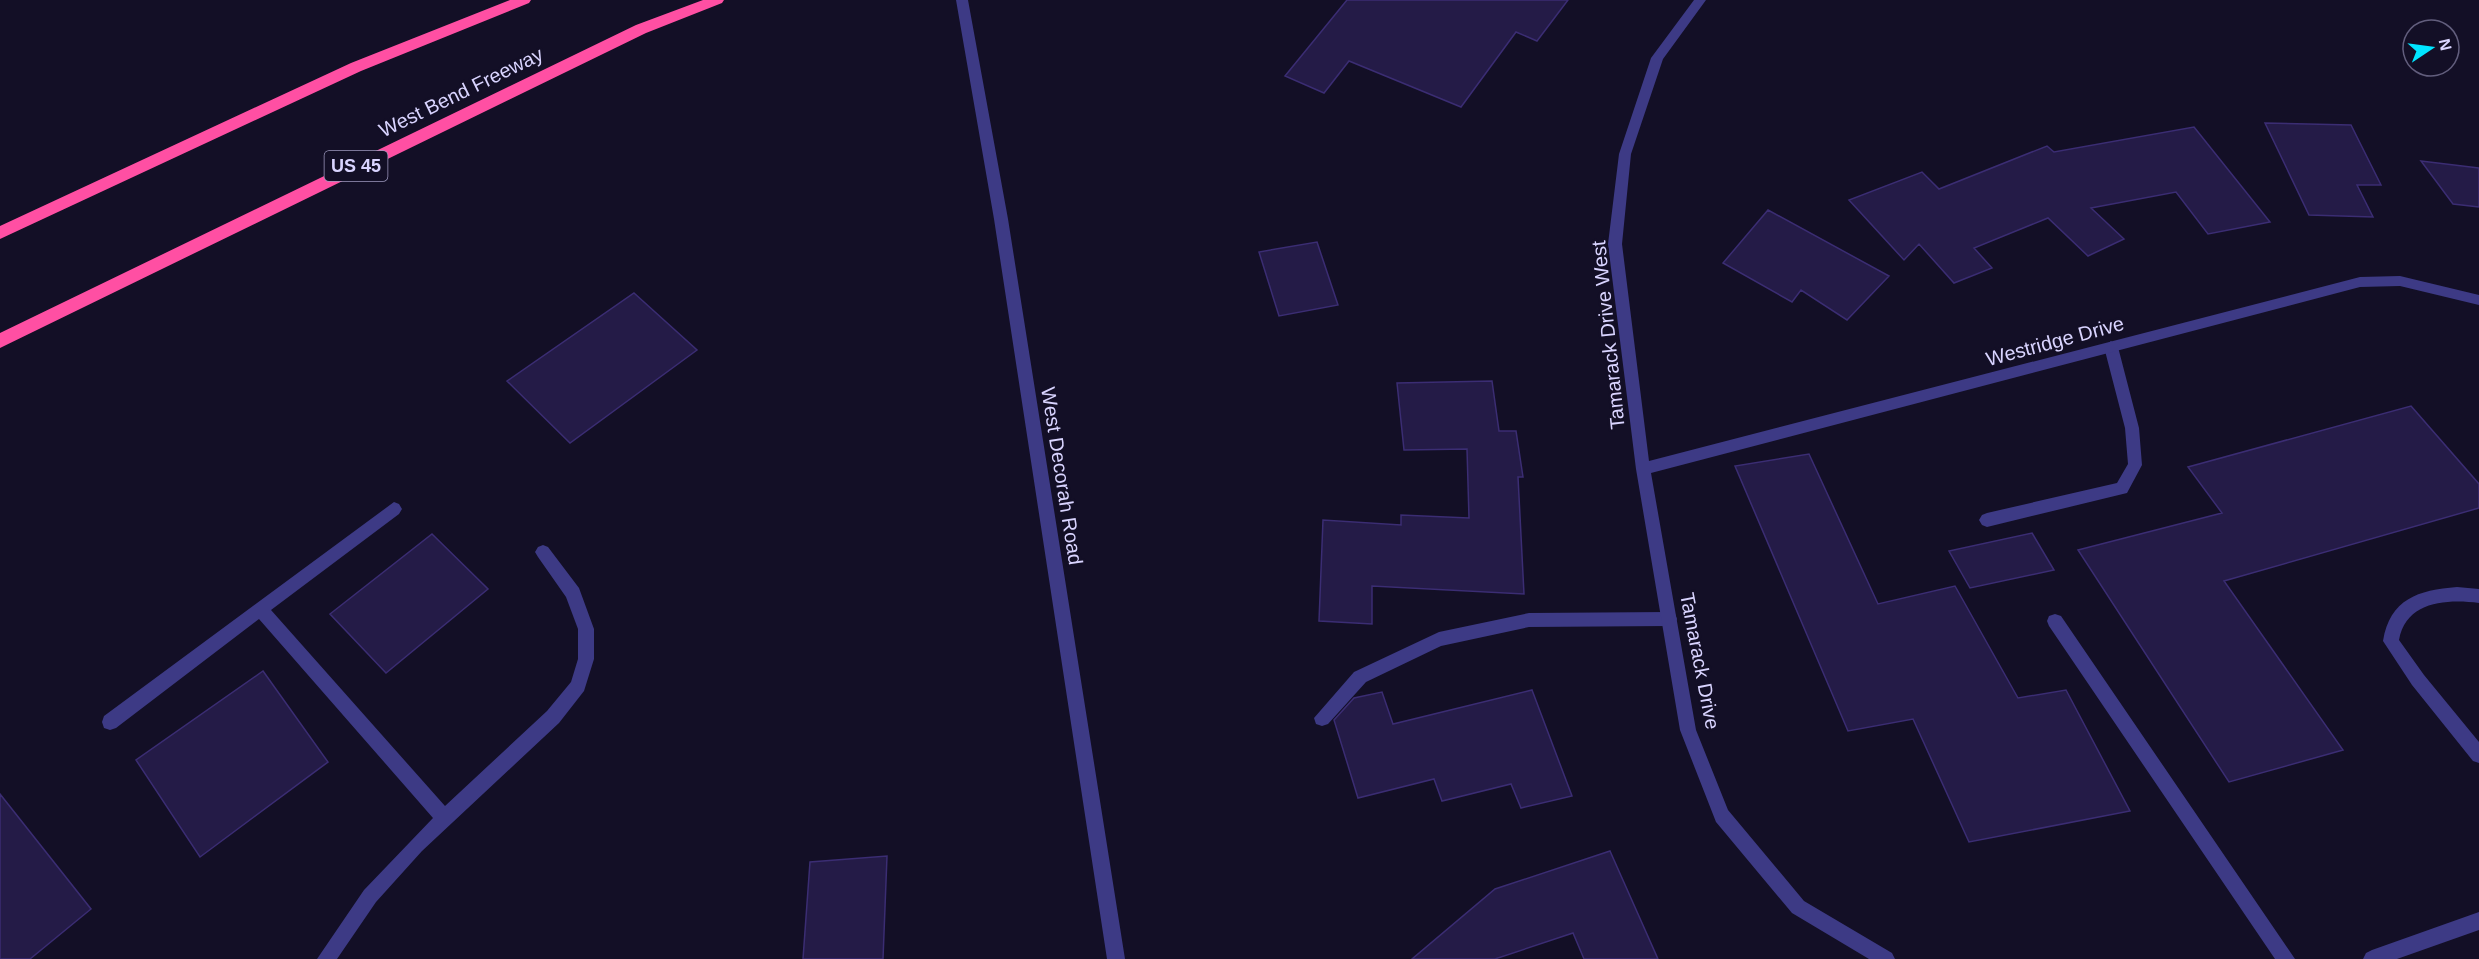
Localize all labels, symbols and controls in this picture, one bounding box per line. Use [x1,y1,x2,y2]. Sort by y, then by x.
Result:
north arrow [2401,18,2461,78]
text: N [2436,37,2455,52]
street label: West Bend Freeway [375,43,547,141]
road number: US 45 [324,151,388,181]
street label: Tamarack Drive West [1587,239,1629,430]
street label: Westridge Drive [1984,312,2126,370]
street label: West Decorah Road [1037,386,1087,566]
street label: Tamarack Drive [1676,591,1724,731]

